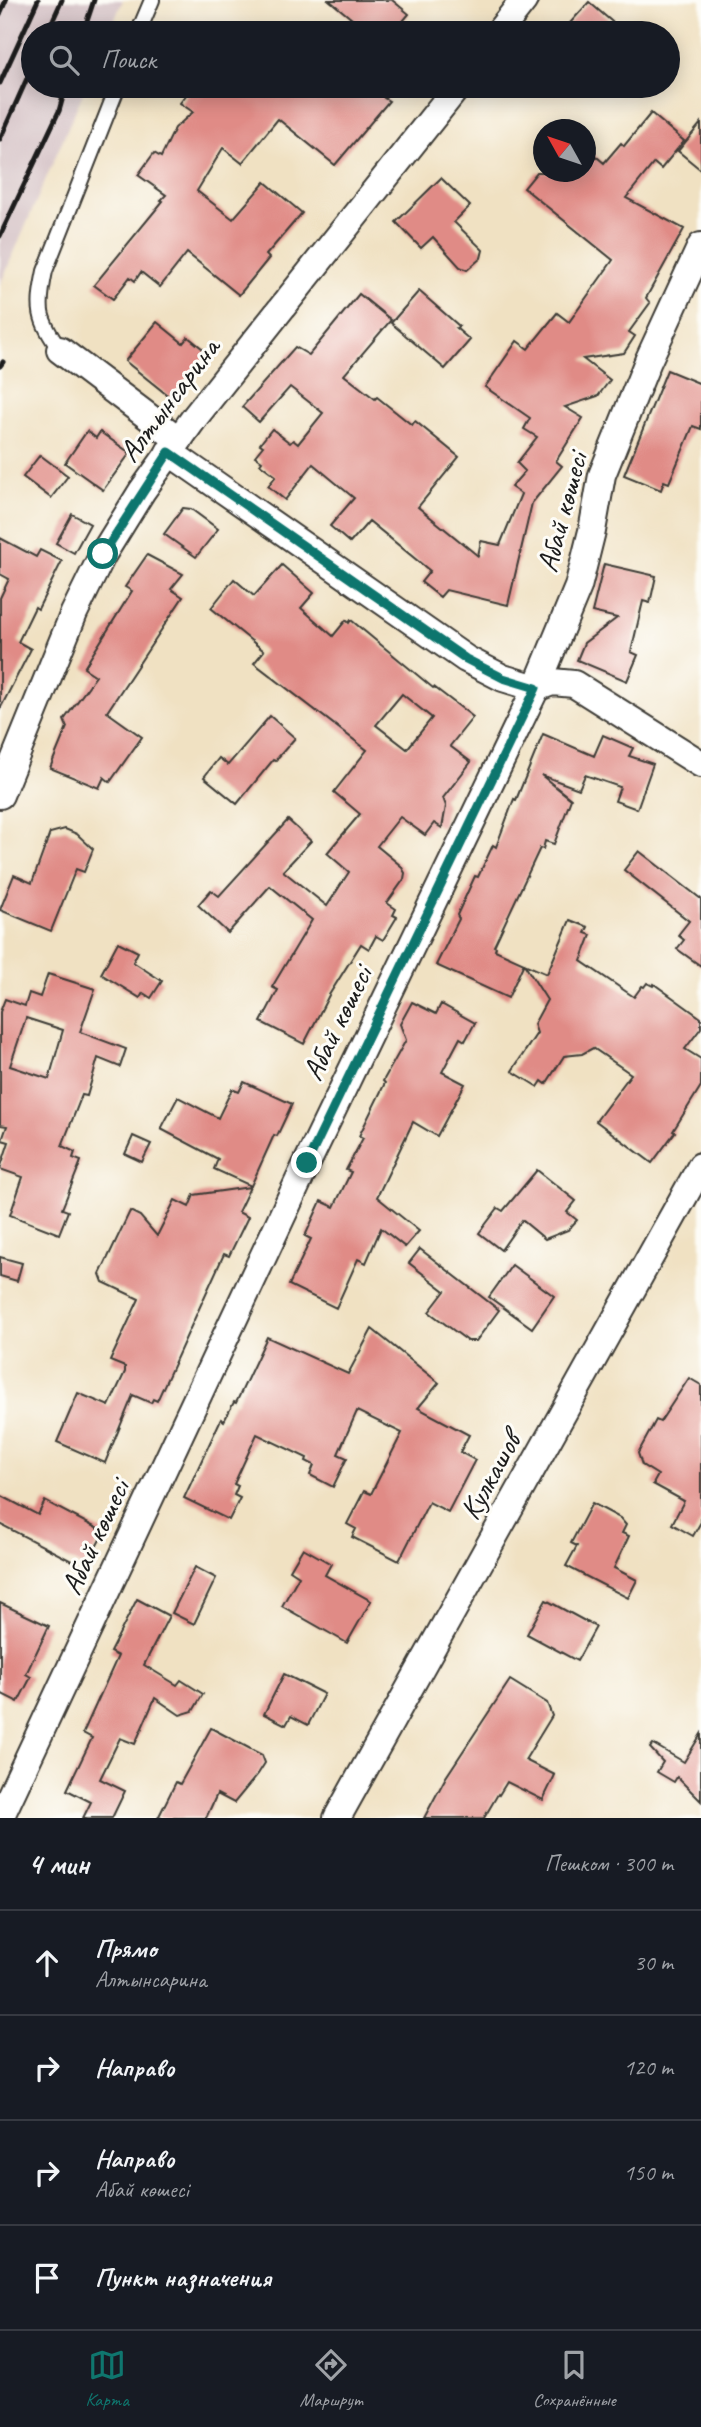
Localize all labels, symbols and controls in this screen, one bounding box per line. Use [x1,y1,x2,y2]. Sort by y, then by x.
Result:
search box [21,21,680,98]
icon: search [45,41,83,79]
text: Поиск [101,43,156,76]
north arrow [533,119,596,182]
street label: Алтынсарина [110,328,229,469]
street label: Абай көшесі [528,445,597,576]
route start [87,538,118,569]
street label: Абай көшесі [293,957,382,1086]
route end [291,1147,322,1178]
street label: Кулкашов [451,1420,533,1526]
street label: Абай көшесі [52,1470,140,1600]
text: 4 мин [28,1845,89,1883]
text: Пешком · 300 m [545,1849,673,1878]
text: Прямо [95,1932,157,1965]
icon: ahead [28,1944,66,1982]
text: 30 m [634,1948,673,1977]
text: Алтынсарина [95,1965,206,1994]
icon: right [28,2049,66,2087]
text: Направо [95,2051,174,2084]
text: 120 m [624,2053,673,2082]
text: Направо [95,2142,174,2175]
icon: right [28,2154,66,2192]
text: 150 m [624,2158,673,2187]
text: Абай көшесі [95,2175,189,2204]
icon: arrive [28,2259,66,2297]
text: Пункт назначения [95,2261,271,2294]
tab: Карта [85,2346,129,2412]
tab: Маршрут [300,2346,362,2412]
tab: Сохранённые [533,2346,616,2412]

